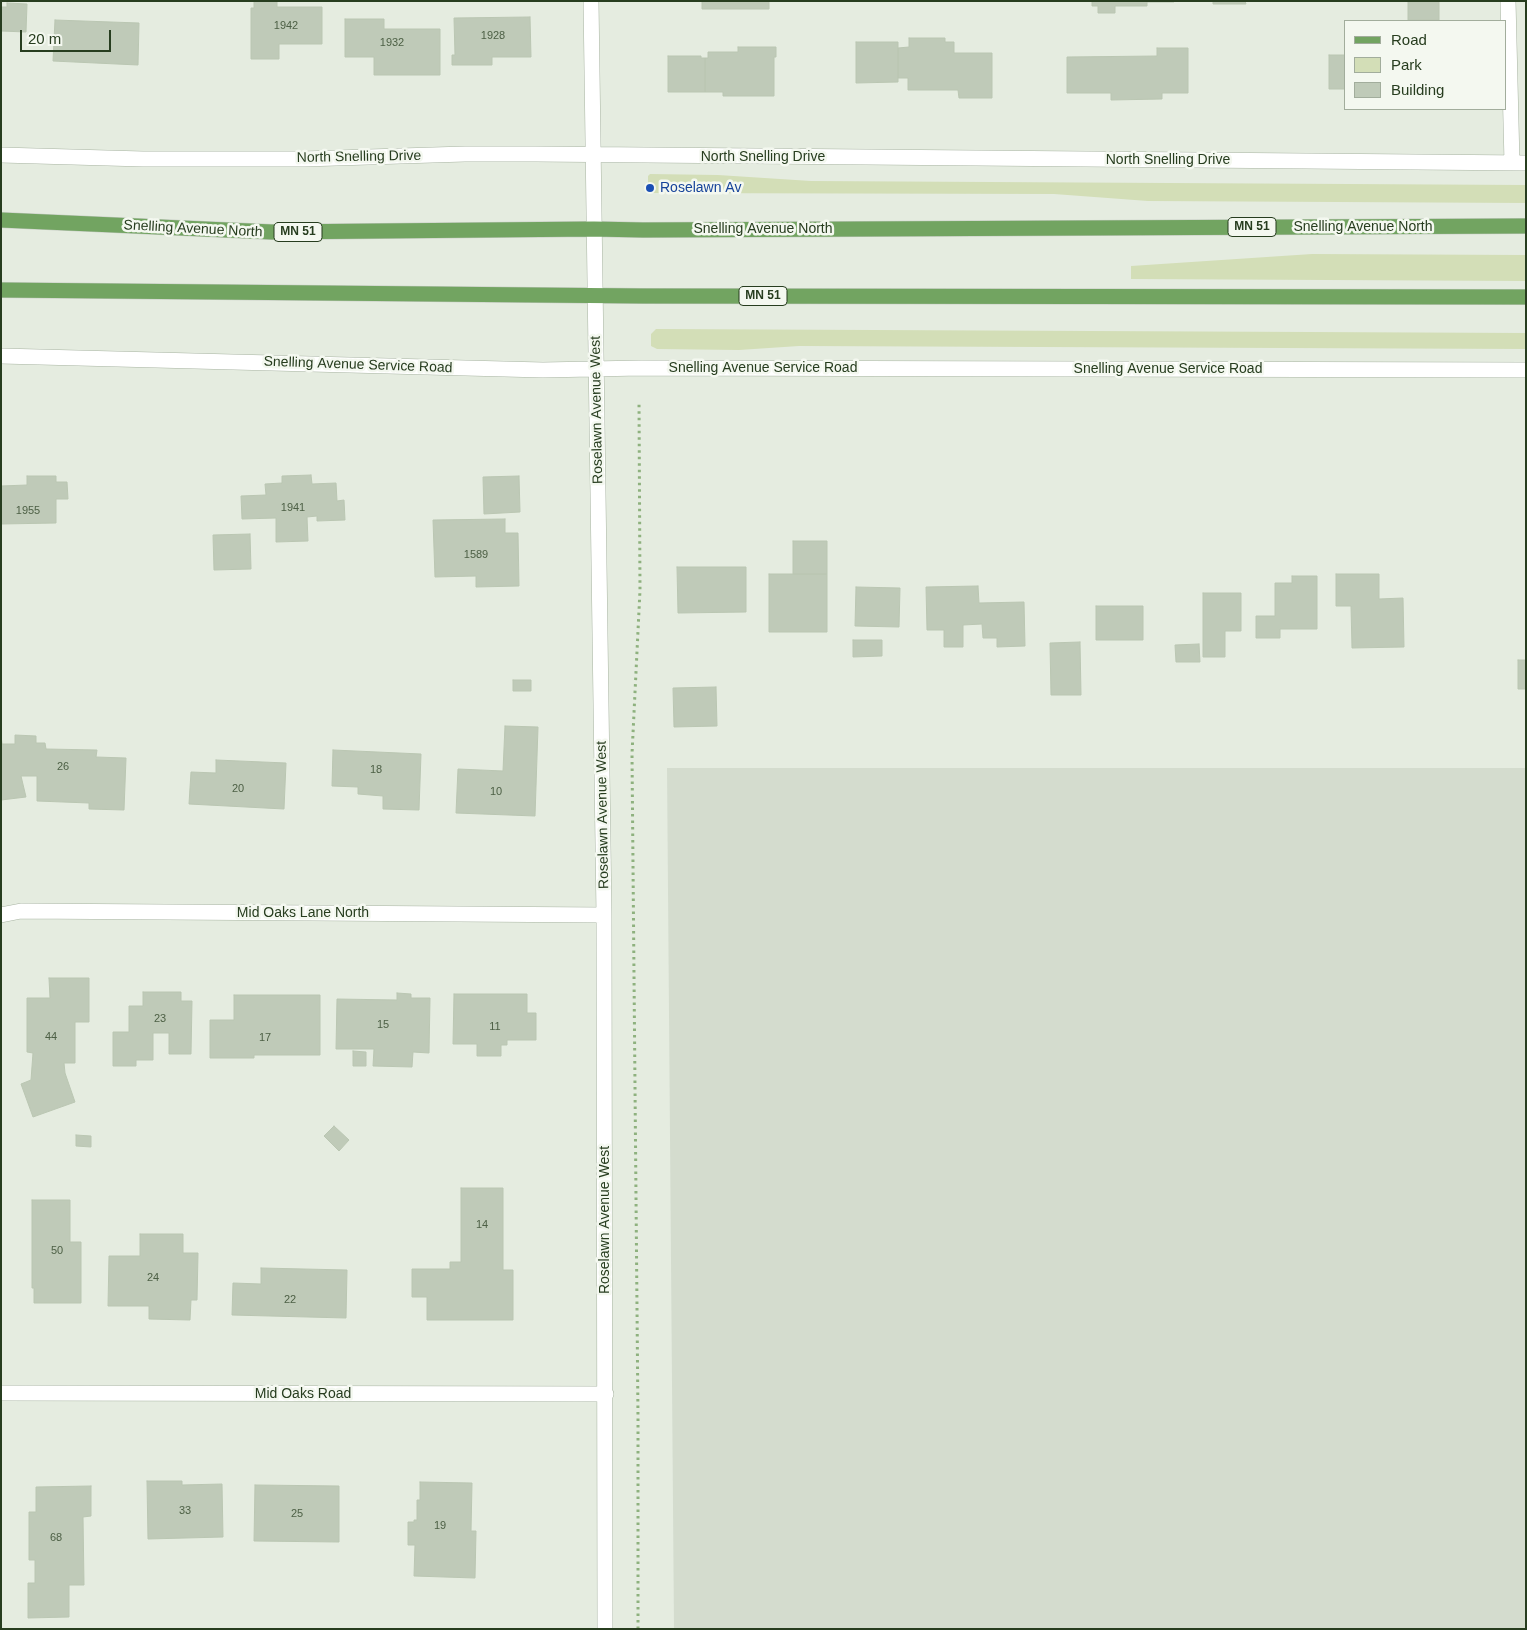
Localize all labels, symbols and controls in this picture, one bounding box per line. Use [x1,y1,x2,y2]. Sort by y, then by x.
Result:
house number: 1942 [274,19,298,33]
scale bar [22,20,114,52]
legend [1344,20,1507,110]
house number: 1928 [481,29,505,43]
text: 20 m [28,30,61,47]
text: Road [1391,31,1427,48]
house number: 1932 [380,36,404,50]
text: Park [1391,56,1422,73]
text: Building [1391,81,1444,98]
street label: North Snelling Drive [297,148,421,166]
street label: North Snelling Drive [701,149,825,165]
street label: North Snelling Drive [1106,152,1230,168]
place label: Roselawn Av [660,180,741,196]
marker: Roselawn Av [644,182,656,194]
street label: Snelling Avenue North [123,217,263,241]
road number: MN 51 [1228,218,1276,236]
street label: Snelling Avenue North [1293,219,1433,235]
street label: Snelling Avenue North [693,221,833,237]
road number: MN 51 [274,222,322,242]
road number: MN 51 [739,286,787,306]
street label: Roselawn Avenue West [587,336,607,484]
street label: Snelling Avenue Service Road [263,353,453,377]
street label: Snelling Avenue Service Road [669,360,857,376]
street label: Snelling Avenue Service Road [1074,361,1262,377]
house number: 1941 [281,501,305,515]
house number: 1955 [16,504,40,518]
house number: 1589 [464,548,488,562]
street label: Roselawn Avenue West [593,741,613,889]
house number: 26 [57,760,69,774]
house number: 18 [370,763,382,777]
house number: 20 [232,782,244,796]
house number: 10 [490,785,502,799]
street label: Mid Oaks Lane North [237,905,369,921]
house number: 23 [154,1012,166,1026]
house number: 15 [377,1018,389,1032]
house number: 11 [489,1020,501,1034]
house number: 44 [45,1030,57,1044]
house number: 17 [259,1031,271,1045]
street label: Roselawn Avenue West [597,1146,613,1294]
house number: 14 [476,1218,488,1232]
house number: 50 [51,1244,63,1258]
house number: 24 [147,1271,159,1285]
house number: 22 [284,1293,296,1307]
street label: Mid Oaks Road [255,1386,351,1402]
house number: 33 [179,1504,191,1518]
house number: 25 [291,1507,303,1521]
house number: 19 [434,1519,446,1533]
house number: 68 [50,1531,62,1545]

